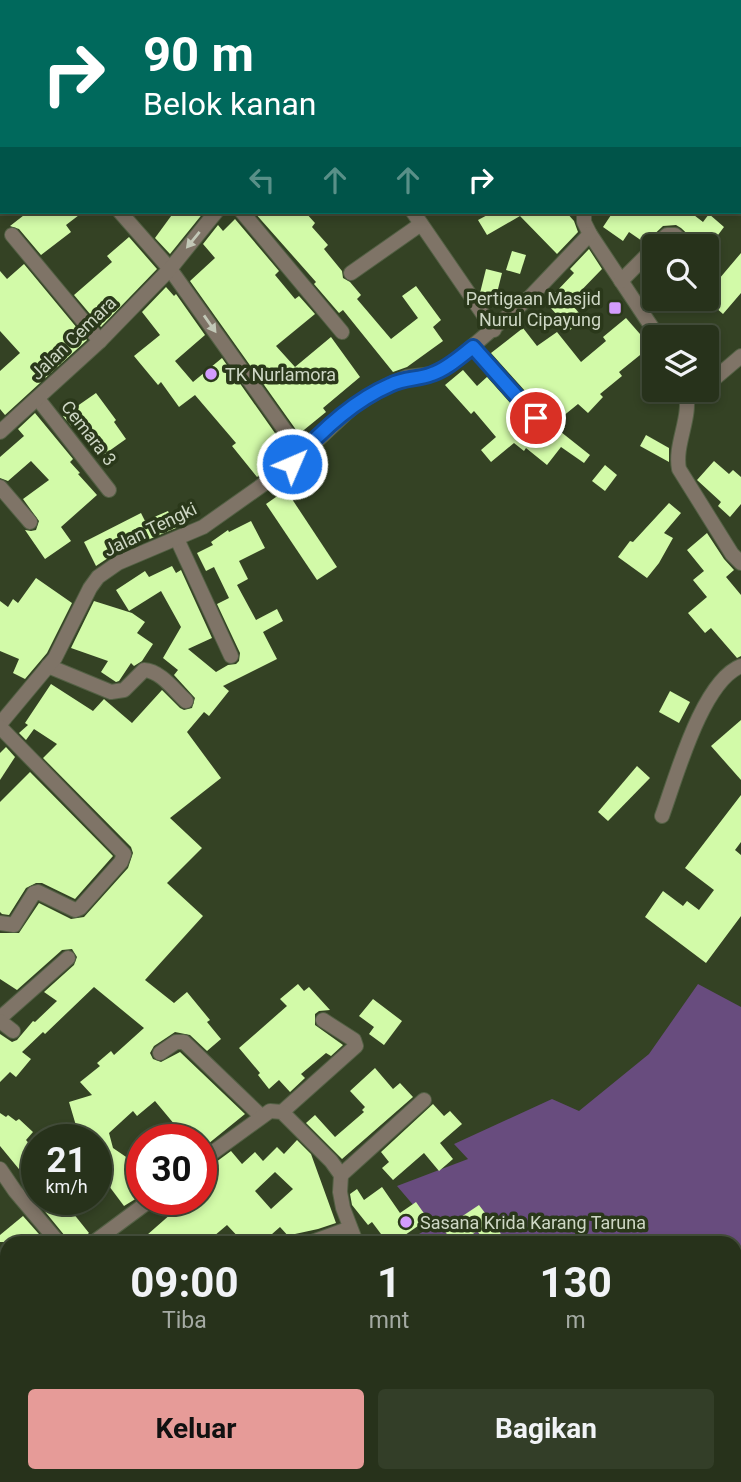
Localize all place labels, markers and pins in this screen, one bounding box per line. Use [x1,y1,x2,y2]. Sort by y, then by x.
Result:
place label: Pertigaan Masjid Nurul Cipayung [466,288,601,330]
marker: Pertigaan Masjid Nurul Cipayung [607,300,623,316]
place label: TK Nurlamora [225,364,336,385]
marker: TK Nurlamora [203,366,219,382]
pin [506,388,566,448]
place label: Sasana Krida Karang Taruna [420,1212,646,1233]
marker: Sasana Krida Karang Taruna [398,1214,414,1230]

